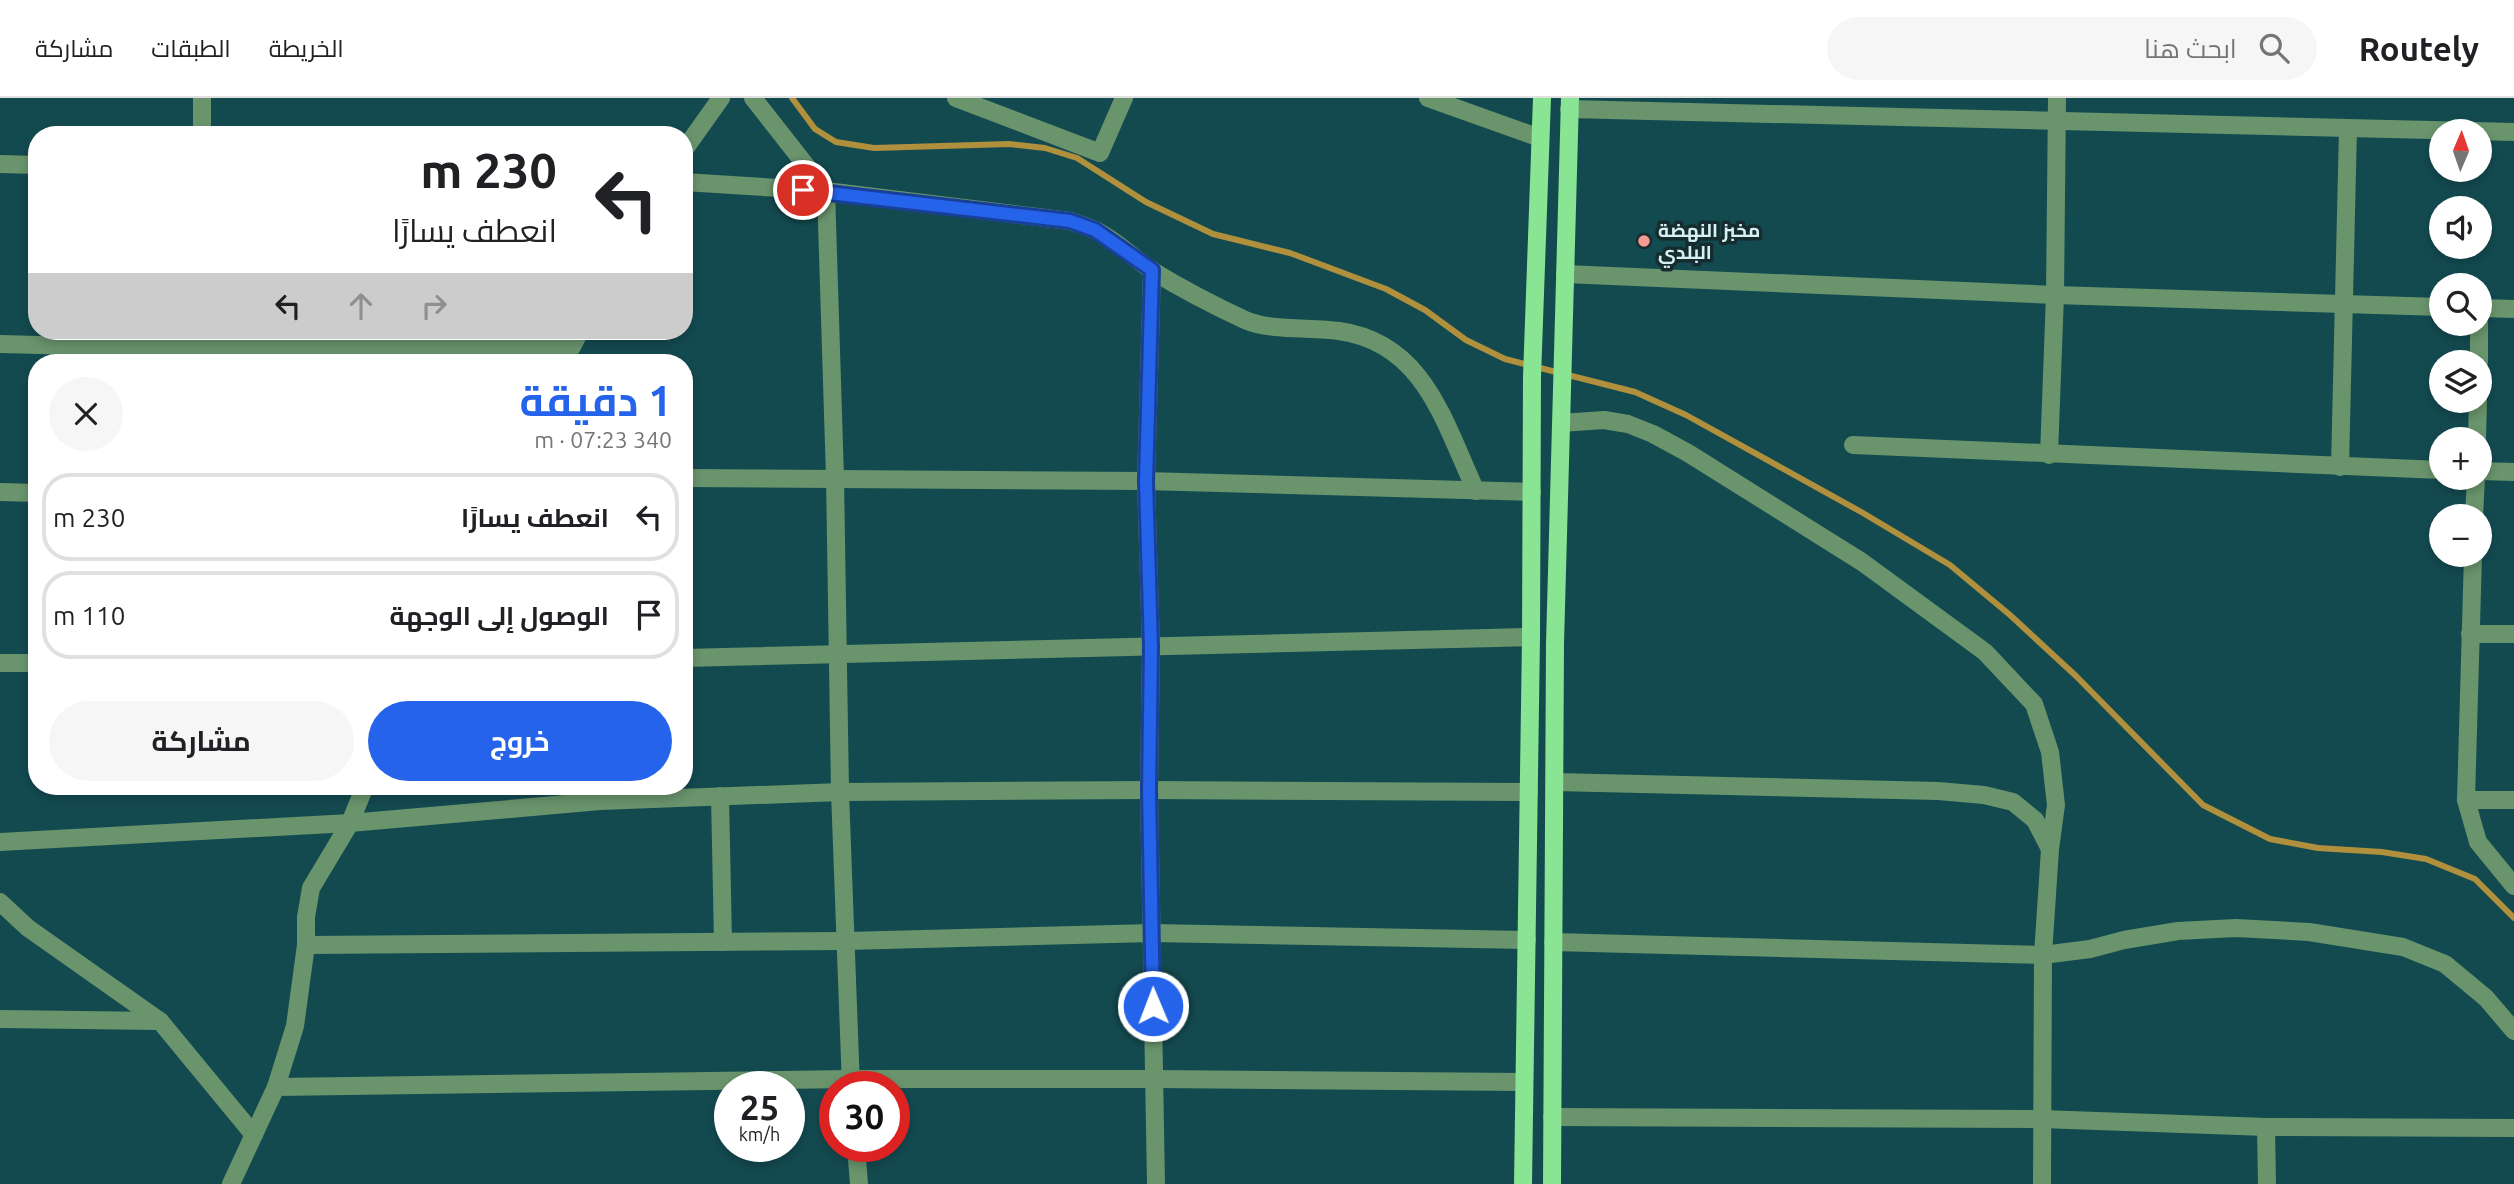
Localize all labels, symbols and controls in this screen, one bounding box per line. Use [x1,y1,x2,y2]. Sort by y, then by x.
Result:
search box [1827,17,2317,80]
icon: search [2255,29,2293,67]
text: Routely [2359,30,2479,67]
text: ابحث هنا [2144,34,2237,63]
text: مشاركة [35,35,113,62]
text: الطبقات [151,35,231,62]
text: الخريطة [269,35,344,62]
north arrow [2429,119,2492,182]
map controls [2429,119,2492,567]
text: 230 m [420,142,557,197]
icon: left [581,154,672,245]
pin [773,160,833,220]
icon: arrive [784,171,822,209]
button: sound [2429,196,2492,259]
text: انعطف يسارًا [392,212,557,248]
place label: مخبز النهضة البلدي [1658,219,1760,268]
marker: مخبز النهضة البلدي [1636,233,1652,249]
button: search [2429,273,2492,336]
icon: left [269,287,307,325]
icon: ahead [342,287,380,325]
icon: right [415,287,453,325]
button: layers [2429,350,2492,413]
button: close [49,377,123,451]
text: 1 دقيقة [520,377,672,424]
text: 340 m · 07:23 [534,427,672,452]
button: + [2429,427,2492,490]
icon: left [630,498,668,536]
text: 230 m [53,503,125,532]
text: انعطف يسارًا [461,503,609,532]
button: − [2429,504,2492,567]
icon: arrive [630,596,668,634]
text: 110 m [53,601,125,630]
text: الوصول إلى الوجهة [390,601,609,630]
button: مشاركة [49,701,354,781]
button: خروج [368,701,672,781]
position arrow [1116,969,1190,1043]
speed limit sign: 30 [819,1071,910,1162]
text: 25 [740,1087,779,1127]
text: km/h [739,1124,780,1144]

